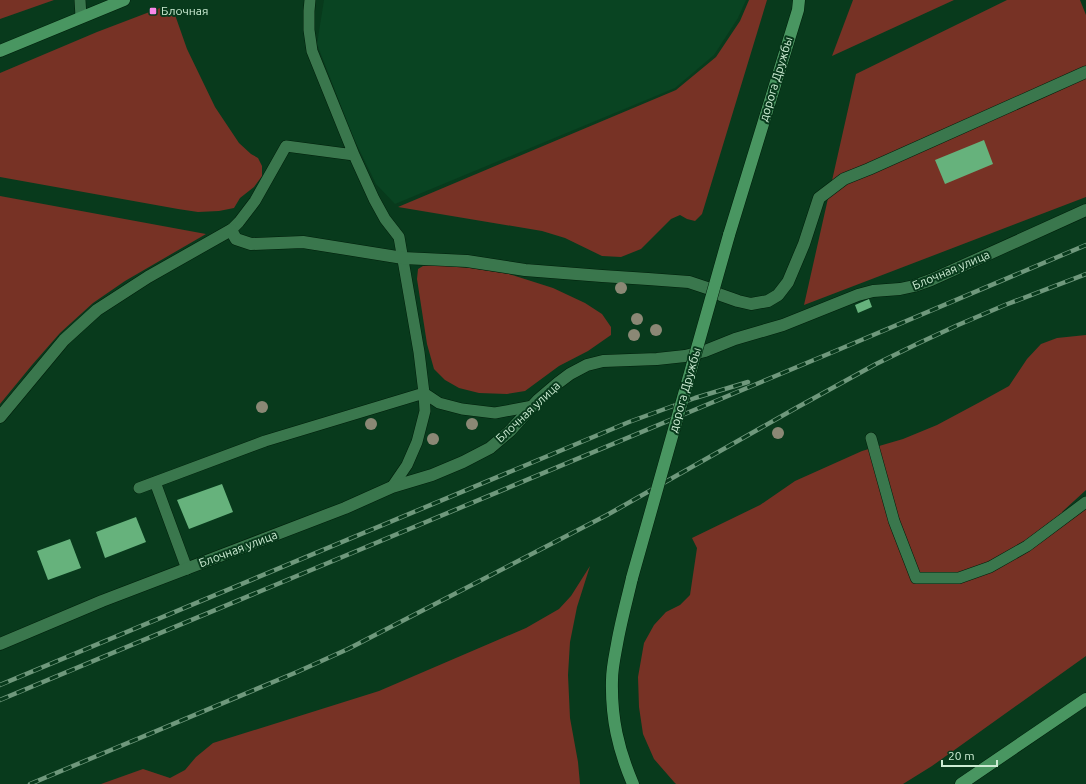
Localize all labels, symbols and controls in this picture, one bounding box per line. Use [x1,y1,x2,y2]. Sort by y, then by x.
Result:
place label: Блочная [161,4,208,17]
marker: Блочная [148,6,158,16]
street label: дорога Дружбы [756,35,795,123]
street label: Блочная улица [910,247,992,292]
street label: дорога Дружбы [666,346,703,434]
street label: Блочная улица [493,379,562,445]
street label: Блочная улица [197,528,279,569]
scale bar [942,742,997,768]
text: 20 m [948,749,975,762]

